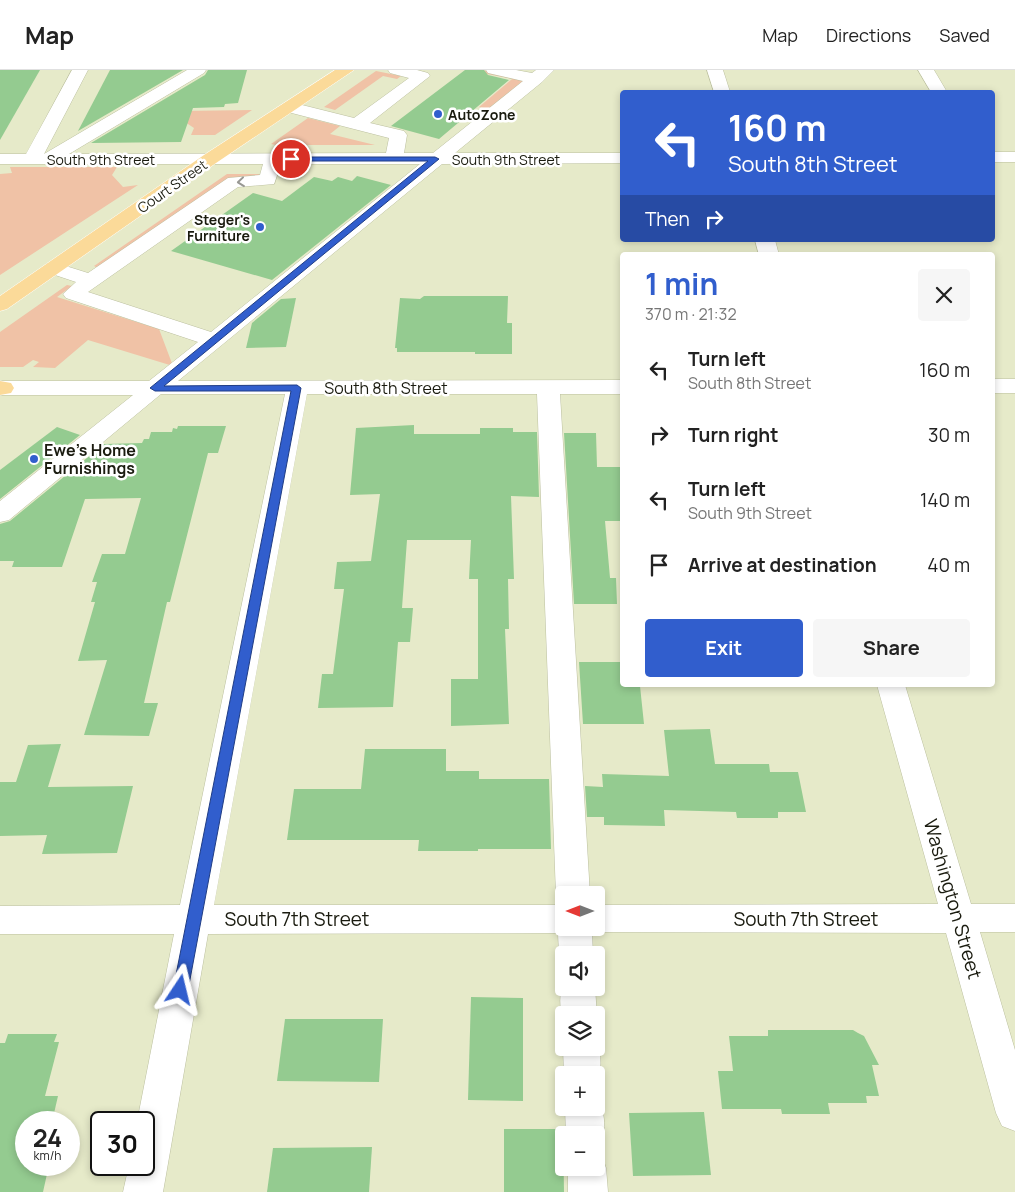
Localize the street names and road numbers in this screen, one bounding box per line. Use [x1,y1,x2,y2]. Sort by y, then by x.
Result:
street label: South 9th Street [47,150,156,169]
street label: South 9th Street [452,150,561,169]
street label: Court Street [133,155,211,217]
street label: South 8th Street [324,377,448,399]
street label: Washington Street [918,816,988,982]
street label: South 7th Street [225,906,369,932]
street label: South 7th Street [734,906,878,932]

